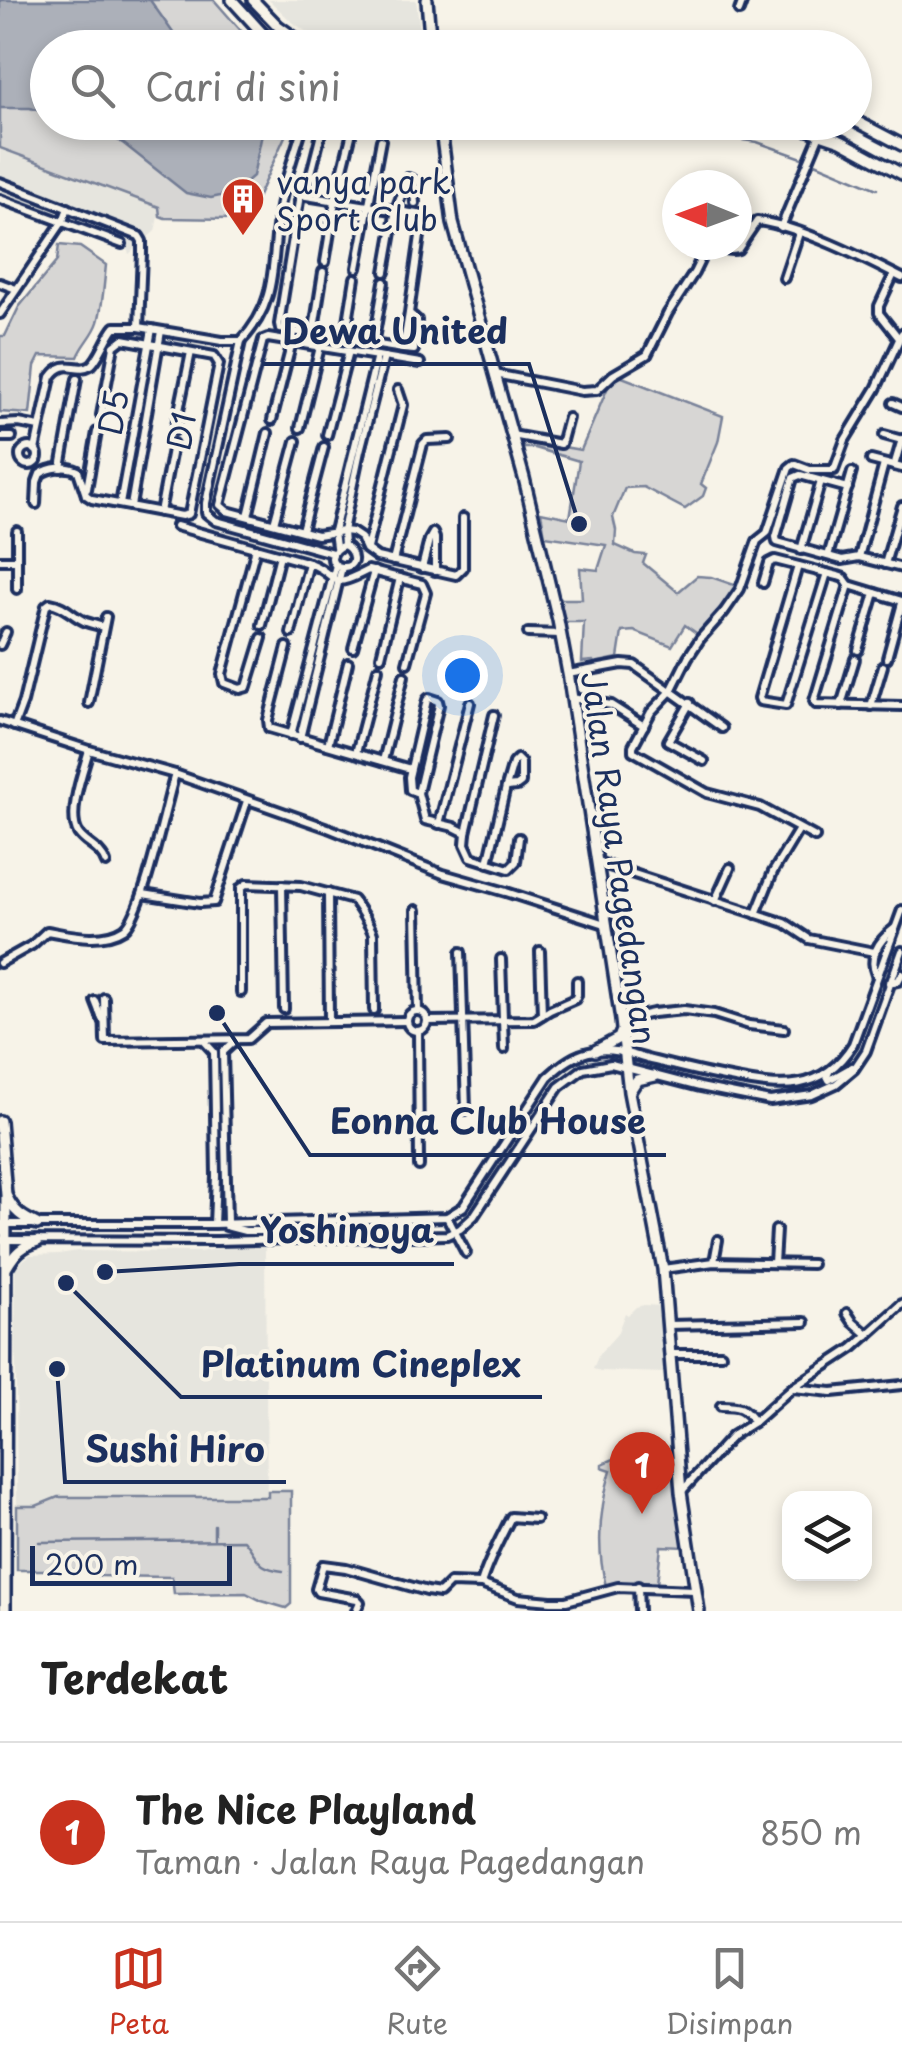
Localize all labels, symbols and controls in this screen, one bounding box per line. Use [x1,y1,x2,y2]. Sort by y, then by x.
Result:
search box [30,30,872,140]
text: Cari di sini [145,57,341,114]
icon: search [65,58,120,113]
place label: vanya park Sport Club [276,157,451,242]
north arrow [662,170,752,260]
building icon: vanya park Sport Club [220,176,266,237]
callout: Dewa United [262,299,529,364]
text: Dewa United [282,303,508,356]
street label: D5 [84,385,140,439]
street label: D1 [153,408,207,454]
your location [437,650,488,701]
street label: Jalan Raya Pagedangan [570,668,670,1048]
callout: Eonna Club House [310,1090,666,1155]
text: Eonna Club House [330,1093,646,1146]
callout: Yoshinoya [239,1199,454,1264]
text: Yoshinoya [260,1202,435,1255]
callout: Platinum Cineplex [181,1332,542,1397]
text: Platinum Cineplex [201,1336,522,1389]
callout: Sushi Hiro [65,1417,286,1482]
text: Sushi Hiro [85,1421,265,1474]
pin: 1 [610,1432,674,1514]
map controls [782,1491,872,1581]
button: layers [782,1491,872,1581]
scale bar [30,1541,232,1586]
text: 200 m [45,1542,138,1585]
text: Terdekat [40,1645,228,1708]
text: The Nice Playland [135,1780,476,1837]
text: 1 [65,1808,80,1856]
text: 850 m [760,1808,862,1856]
text: Taman · Jalan Raya Pagedangan [135,1837,645,1885]
tab: Peta [109,1941,169,2044]
tab: Rute [386,1941,448,2044]
tab: Disimpan [666,1941,793,2044]

